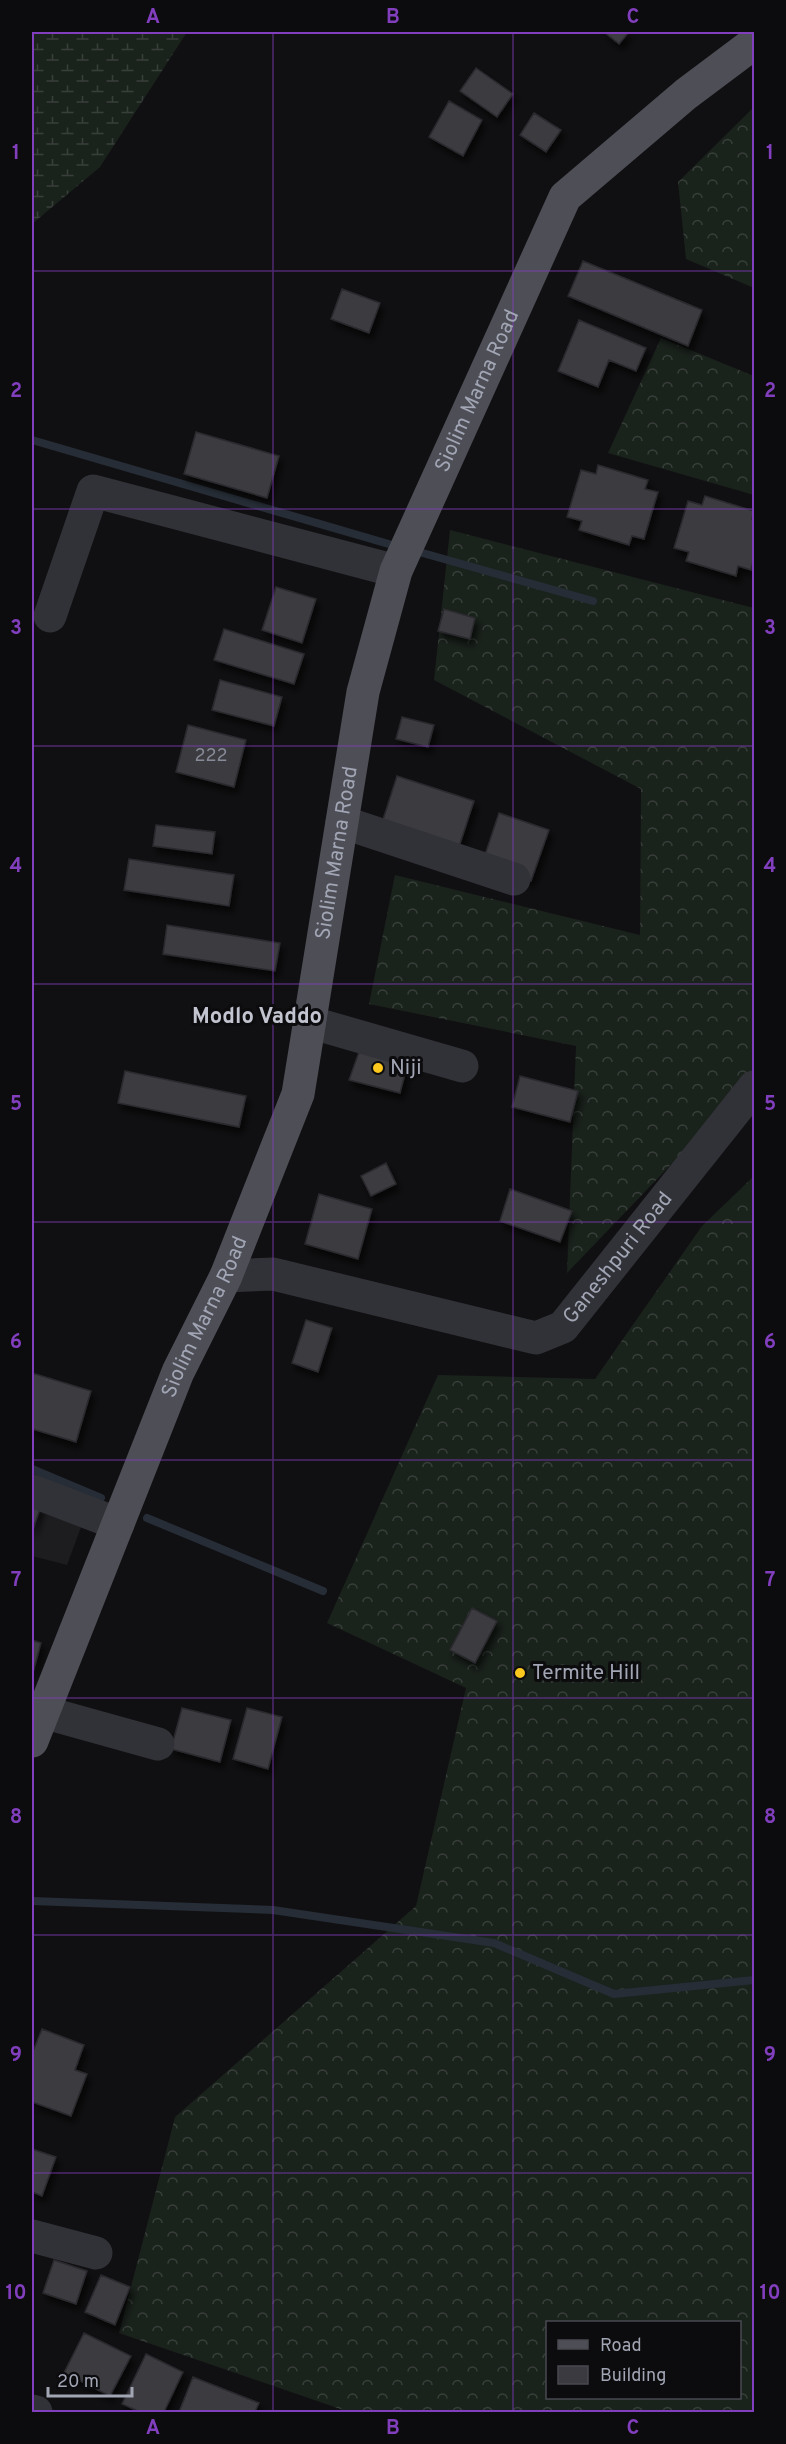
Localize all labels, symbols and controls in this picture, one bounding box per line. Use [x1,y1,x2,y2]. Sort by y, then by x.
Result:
text: A [146,5,160,31]
text: B [386,5,400,31]
text: C [627,5,639,31]
text: 1 [12,141,20,167]
text: 1 [766,141,774,167]
street label: Siolim Marna Road [429,306,526,477]
text: 2 [10,379,22,405]
text: 2 [764,379,776,405]
text: 3 [10,616,22,642]
text: 3 [764,616,776,642]
house number: 222 [194,745,228,768]
street label: Siolim Marna Road [310,764,364,942]
text: 4 [10,854,22,880]
text: 4 [764,854,776,880]
district label: Modlo Vaddo [192,1004,322,1031]
place label: Niji [390,1055,422,1082]
marker: Niji [371,1061,385,1075]
text: 5 [10,1092,22,1118]
text: 5 [764,1092,776,1118]
street label: Ganeshpuri Road [557,1186,679,1330]
street label: Siolim Marna Road [156,1232,254,1402]
text: 6 [10,1330,22,1356]
text: 6 [764,1330,776,1356]
text: 7 [11,1568,21,1594]
text: 7 [765,1568,775,1594]
place label: Termite Hill [532,1660,640,1687]
marker: Termite Hill [513,1666,527,1680]
text: 8 [10,1805,22,1831]
text: 8 [764,1805,776,1831]
text: 9 [10,2043,22,2069]
text: 9 [764,2043,776,2069]
text: 10 [5,2281,27,2307]
text: 10 [759,2281,781,2307]
legend [546,2321,741,2399]
text: Road [600,2335,642,2358]
scale bar [48,2360,132,2398]
text: Building [600,2365,666,2388]
text: 20 m [57,2371,99,2394]
text: A [146,2416,160,2442]
text: B [386,2416,400,2442]
text: C [627,2416,639,2442]

